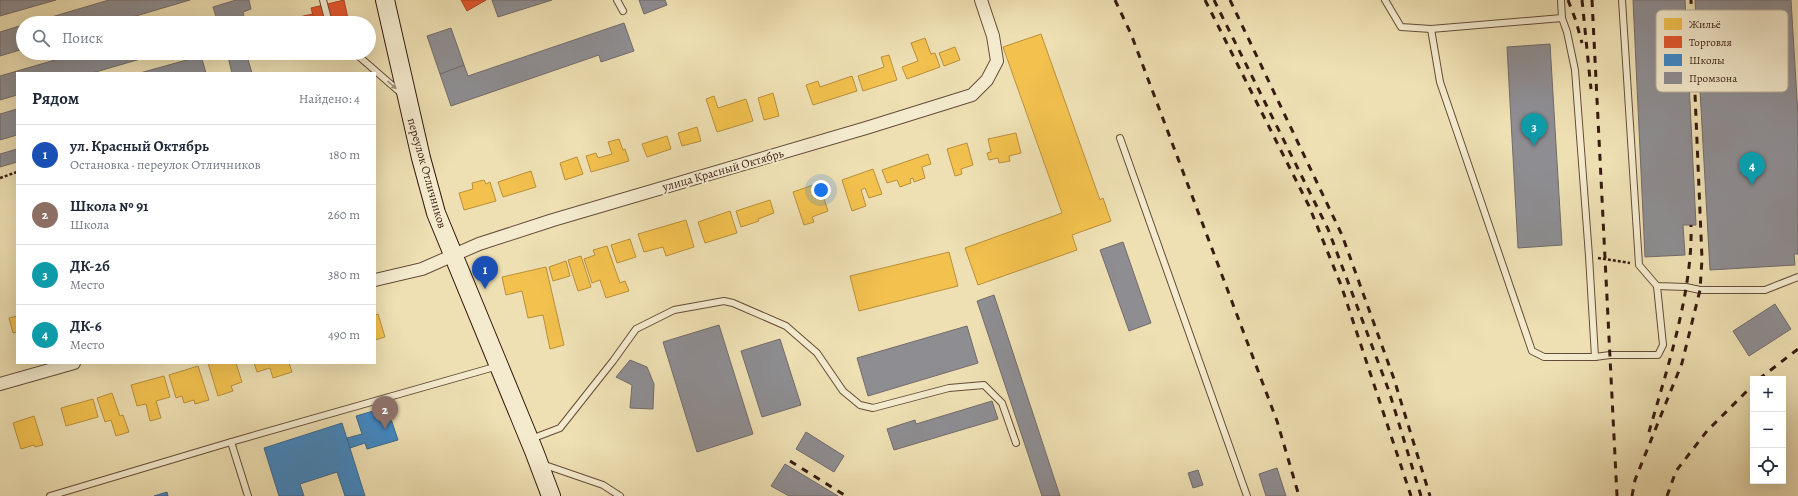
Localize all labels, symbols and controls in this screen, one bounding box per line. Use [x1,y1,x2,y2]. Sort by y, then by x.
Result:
legend [1656,10,1788,92]
search box [16,16,376,60]
text: Жильё [1689,17,1721,32]
icon: search [30,27,52,49]
text: Поиск [62,28,103,48]
text: Торговля [1689,35,1732,50]
text: Школы [1689,53,1724,68]
text: Промзона [1689,71,1738,86]
one-way arrow [386,81,397,90]
text: Рядом [32,87,79,110]
text: Найдено: 4 [299,90,360,107]
pin: 3 [1521,113,1547,146]
street label: переулок Отличников [404,116,451,230]
text: ул. Красный Октябрь [70,136,209,156]
street label: улица Красный Октябрь [660,145,786,195]
text: 1 [43,146,47,163]
text: 180 m [329,146,360,163]
pin: 4 [1739,152,1765,185]
text: Остановка · переулок Отличников [70,156,261,173]
your location [811,180,831,200]
text: Школа № 91 [70,196,149,216]
text: 2 [42,206,48,223]
text: 260 m [327,206,360,223]
text: Школа [70,216,109,233]
text: ДК-2б [70,256,110,276]
pin: 1 [472,256,498,289]
text: 3 [42,266,48,283]
text: 380 m [328,266,360,283]
text: Место [70,276,105,293]
text: ДК-6 [70,316,102,336]
text: 4 [42,326,48,343]
text: 490 m [328,326,360,343]
text: Место [70,336,105,353]
map controls [1750,376,1786,484]
button: + [1750,376,1786,412]
pin: 2 [372,396,398,429]
button: − [1750,412,1786,448]
button: locate [1750,448,1786,484]

